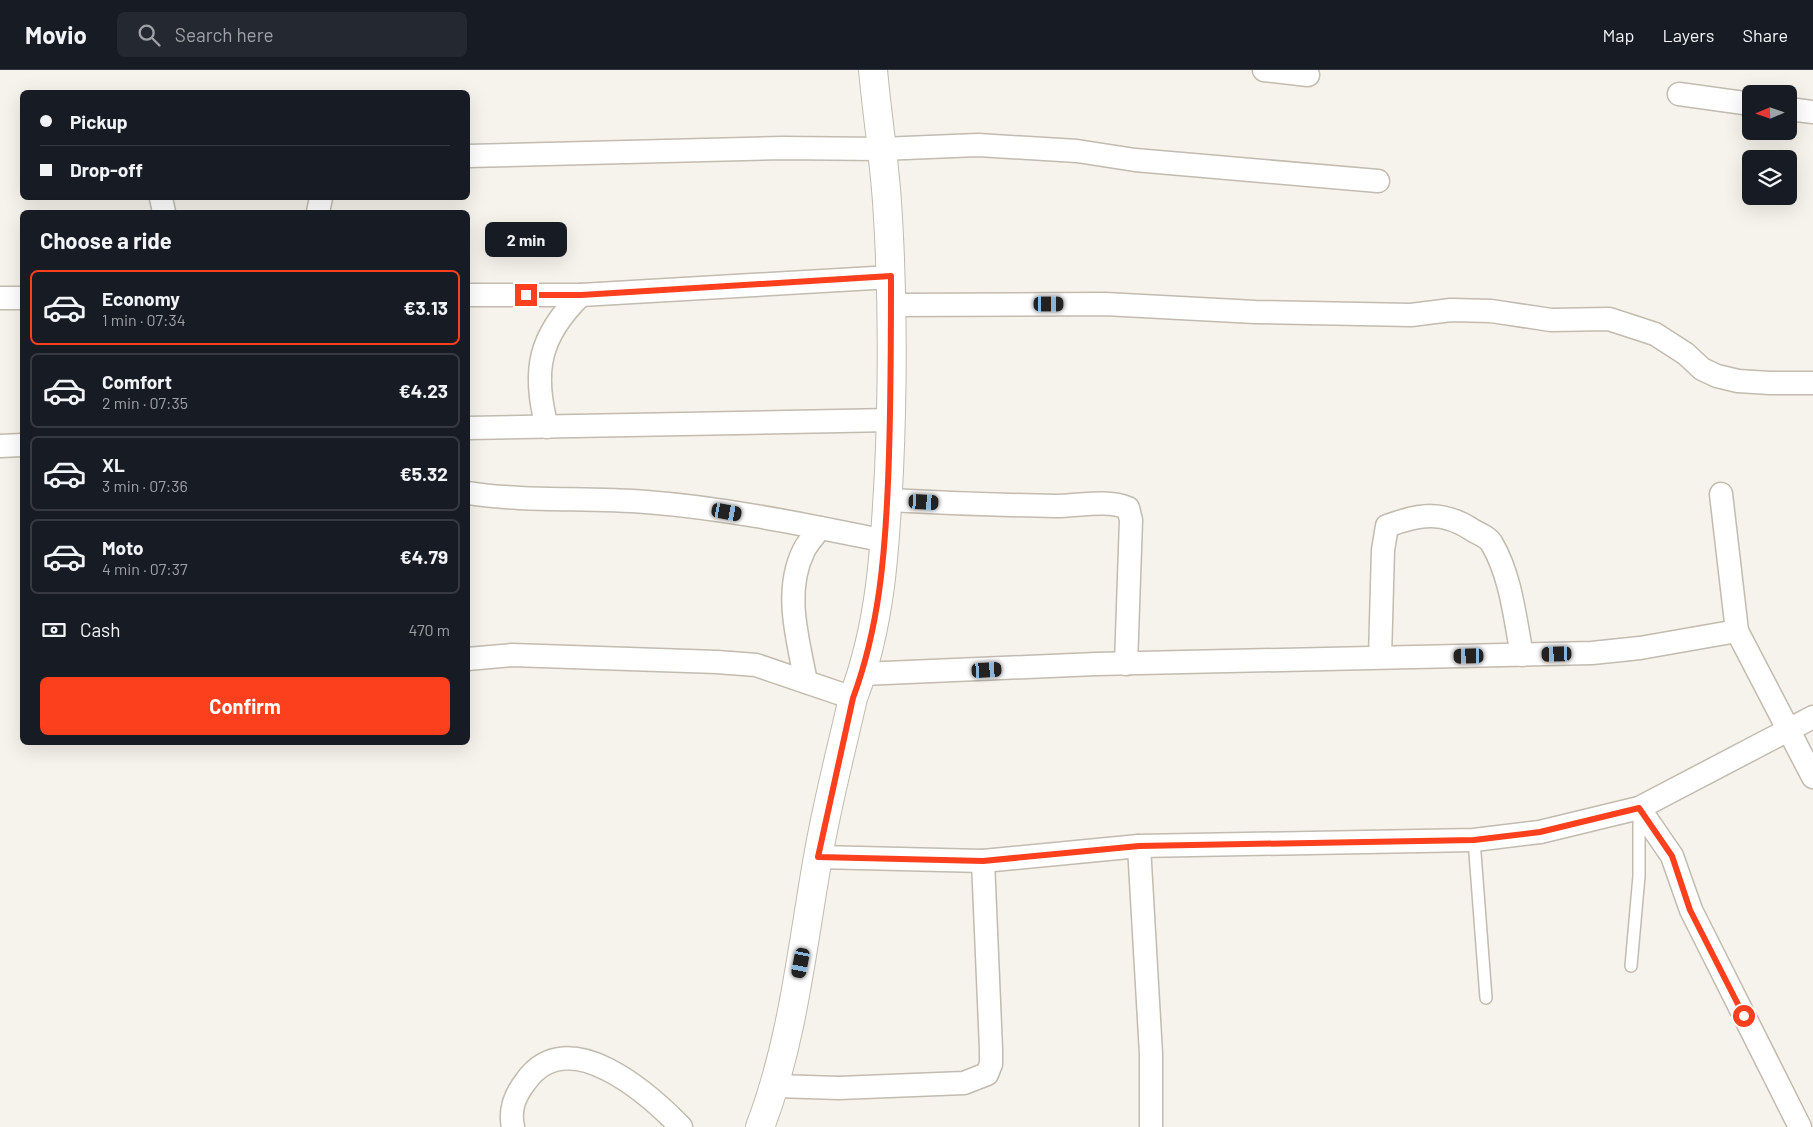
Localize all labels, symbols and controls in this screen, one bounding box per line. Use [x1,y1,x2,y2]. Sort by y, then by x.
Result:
search box [117,12,467,57]
text: Movio [25,20,87,49]
icon: search [135,21,163,49]
text: Search here [175,23,274,46]
text: Map [1602,24,1634,46]
text: Layers [1662,24,1715,46]
text: Share [1743,24,1788,46]
north arrow [1742,85,1798,140]
map controls [1742,85,1797,205]
text: Pickup [70,110,128,133]
button: layers [1742,150,1797,205]
text: Drop-off [70,158,143,181]
callout: 2 min [485,222,567,258]
text: Choose a ride [40,227,172,253]
text: 2 min [507,230,545,249]
route end [515,284,537,306]
icon: car [42,285,87,330]
text: Economy [102,287,180,310]
text: €3.13 [404,296,448,319]
car [1034,297,1064,312]
text: 1 min · 07:34 [102,310,186,329]
icon: car [42,368,87,413]
text: Comfort [102,370,172,393]
text: €4.23 [399,379,448,402]
text: 2 min · 07:35 [102,393,188,412]
icon: car [42,451,87,496]
text: XL [102,453,125,476]
text: €5.32 [400,462,448,485]
text: 3 min · 07:36 [102,476,188,495]
car [908,494,939,510]
car [710,502,743,522]
icon: car [42,534,87,579]
text: Moto [102,536,144,559]
text: €4.79 [400,545,448,568]
text: 4 min · 07:37 [102,559,188,578]
icon: cash [40,616,68,644]
text: Cash [80,618,121,641]
text: 470 m [409,620,450,639]
car [1541,646,1572,662]
car [1453,648,1484,664]
car [971,662,1002,678]
button: Confirm [40,677,450,735]
car [790,947,811,979]
route start [1733,1005,1755,1027]

